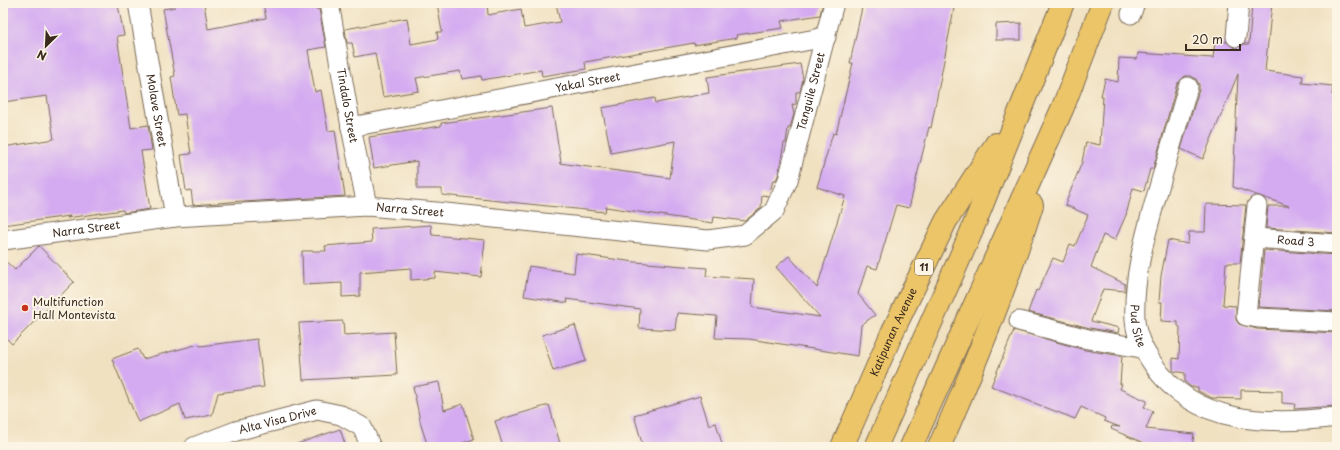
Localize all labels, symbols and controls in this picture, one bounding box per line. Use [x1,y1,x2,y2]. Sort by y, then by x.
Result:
north arrow [26,26,66,66]
scale bar [1186,26,1240,52]
text: 20 m [1192,30,1223,48]
text: N [34,46,49,65]
street label: Tanguile Street [792,50,829,132]
street label: Tindalo Street [333,67,363,145]
street label: Yakal Street [554,67,622,96]
street label: Molave Street [142,73,172,149]
street label: Narra Street [375,198,445,221]
street label: Narra Street [51,215,121,241]
street label: Road 3 [1277,231,1315,250]
road number: 11 [915,259,933,275]
street label: Katipunan Avenue [865,284,921,379]
place label: Multifunction Hall Montevista [33,293,116,323]
marker: Multifunction Hall Montevista [20,303,30,313]
street label: Pud Site [1127,304,1151,350]
street label: Alta Visa Drive [237,401,318,438]

